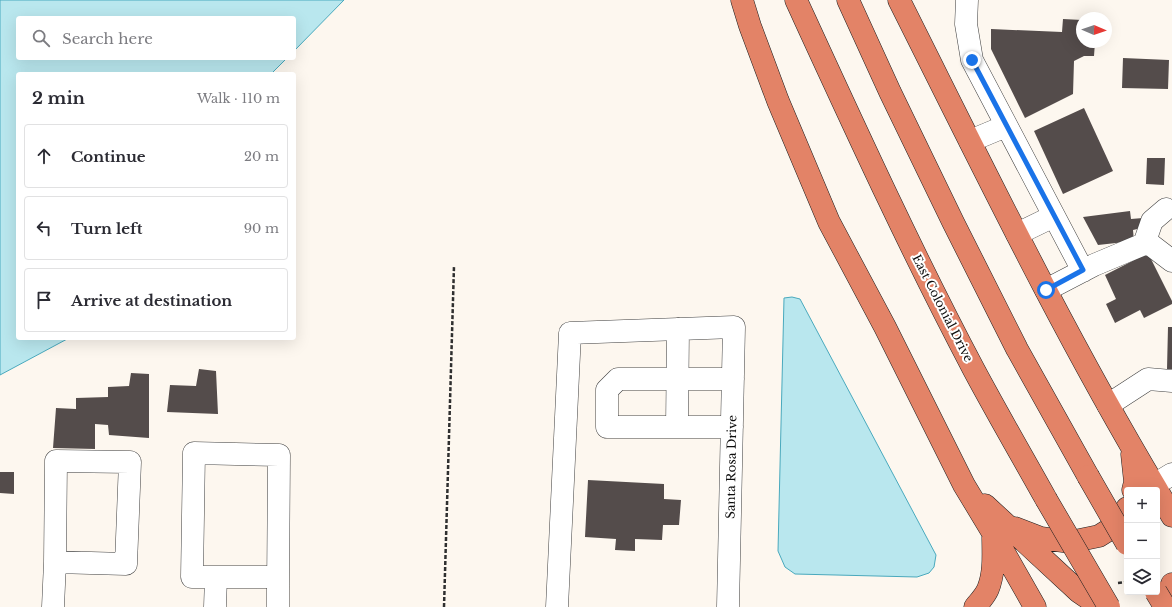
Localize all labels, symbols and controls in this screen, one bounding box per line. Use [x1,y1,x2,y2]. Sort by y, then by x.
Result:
north arrow [1076,12,1112,48]
search box [16,16,296,60]
icon: search [30,27,52,49]
text: Search here [62,29,153,48]
route end [963,51,981,69]
text: 2 min [32,88,85,109]
text: Walk · 110 m [197,90,280,107]
icon: ahead [33,145,55,167]
text: Continue [71,147,146,166]
text: 20 m [244,148,279,165]
icon: left [33,217,55,239]
text: Turn left [71,219,142,238]
text: 90 m [244,220,279,237]
street label: East Colonial Drive [909,252,977,364]
route start [1037,281,1055,299]
icon: arrive [33,289,55,311]
text: Arrive at destination [71,291,232,310]
street label: Santa Rosa Drive [723,415,739,519]
map controls [1124,487,1160,595]
button: + [1124,487,1160,523]
button: − [1124,523,1160,559]
button: layers [1124,559,1160,595]

